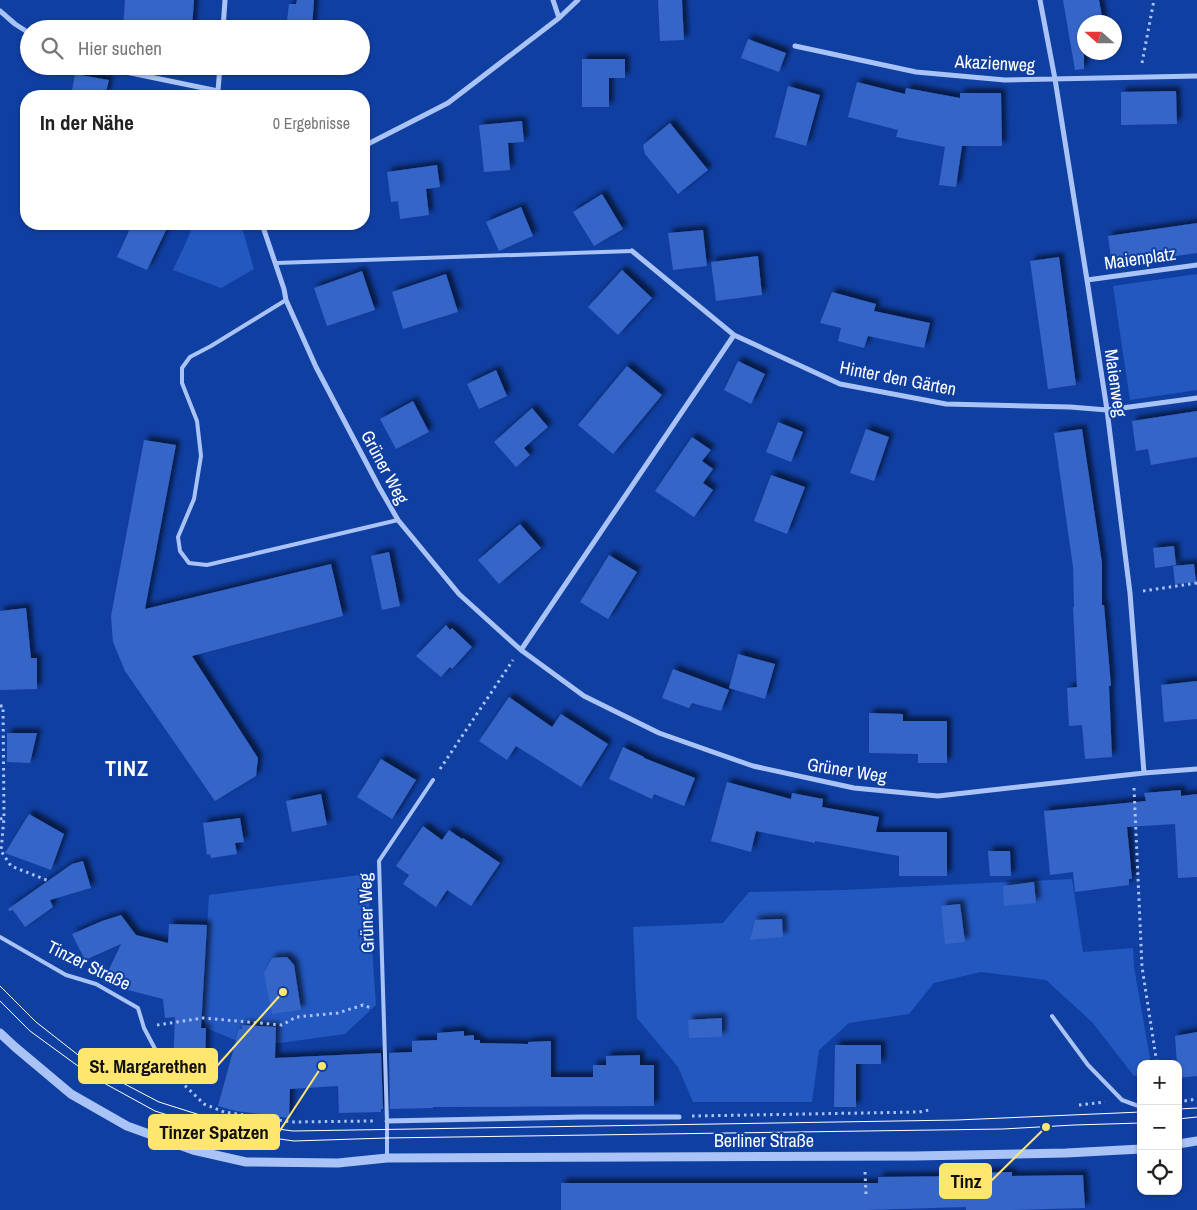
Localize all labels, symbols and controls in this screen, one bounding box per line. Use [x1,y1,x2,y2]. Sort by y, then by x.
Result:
north arrow [1077,15,1122,60]
search box [20,20,370,75]
icon: search [38,34,66,62]
text: Hier suchen [78,35,162,61]
street label: Akazienweg [953,48,1037,78]
text: In der Nähe [40,108,134,137]
text: 0 Ergebnisse [273,112,350,134]
street label: Maienplatz [1103,241,1177,275]
street label: Maienweg [1099,348,1133,419]
street label: Hinter den Gärten [838,354,958,402]
street label: Grüner Weg [355,426,415,509]
street label: Grüner Weg [805,751,889,789]
district label: TINZ [105,753,149,783]
street label: Grüner Weg [352,872,380,953]
street label: Tinzer Straße [43,934,135,996]
callout: St. Margarethen [79,1049,217,1083]
text: St. Margarethen [89,1053,207,1079]
map controls [1137,1060,1182,1195]
button: + [1137,1060,1182,1105]
button: − [1137,1105,1182,1150]
callout: Tinzer Spatzen [149,1115,279,1149]
text: Tinzer Spatzen [159,1119,269,1145]
street label: Berliner Straße [714,1128,814,1153]
button: locate [1137,1150,1182,1195]
callout: Tinz [940,1164,991,1198]
text: Tinz [951,1168,982,1194]

